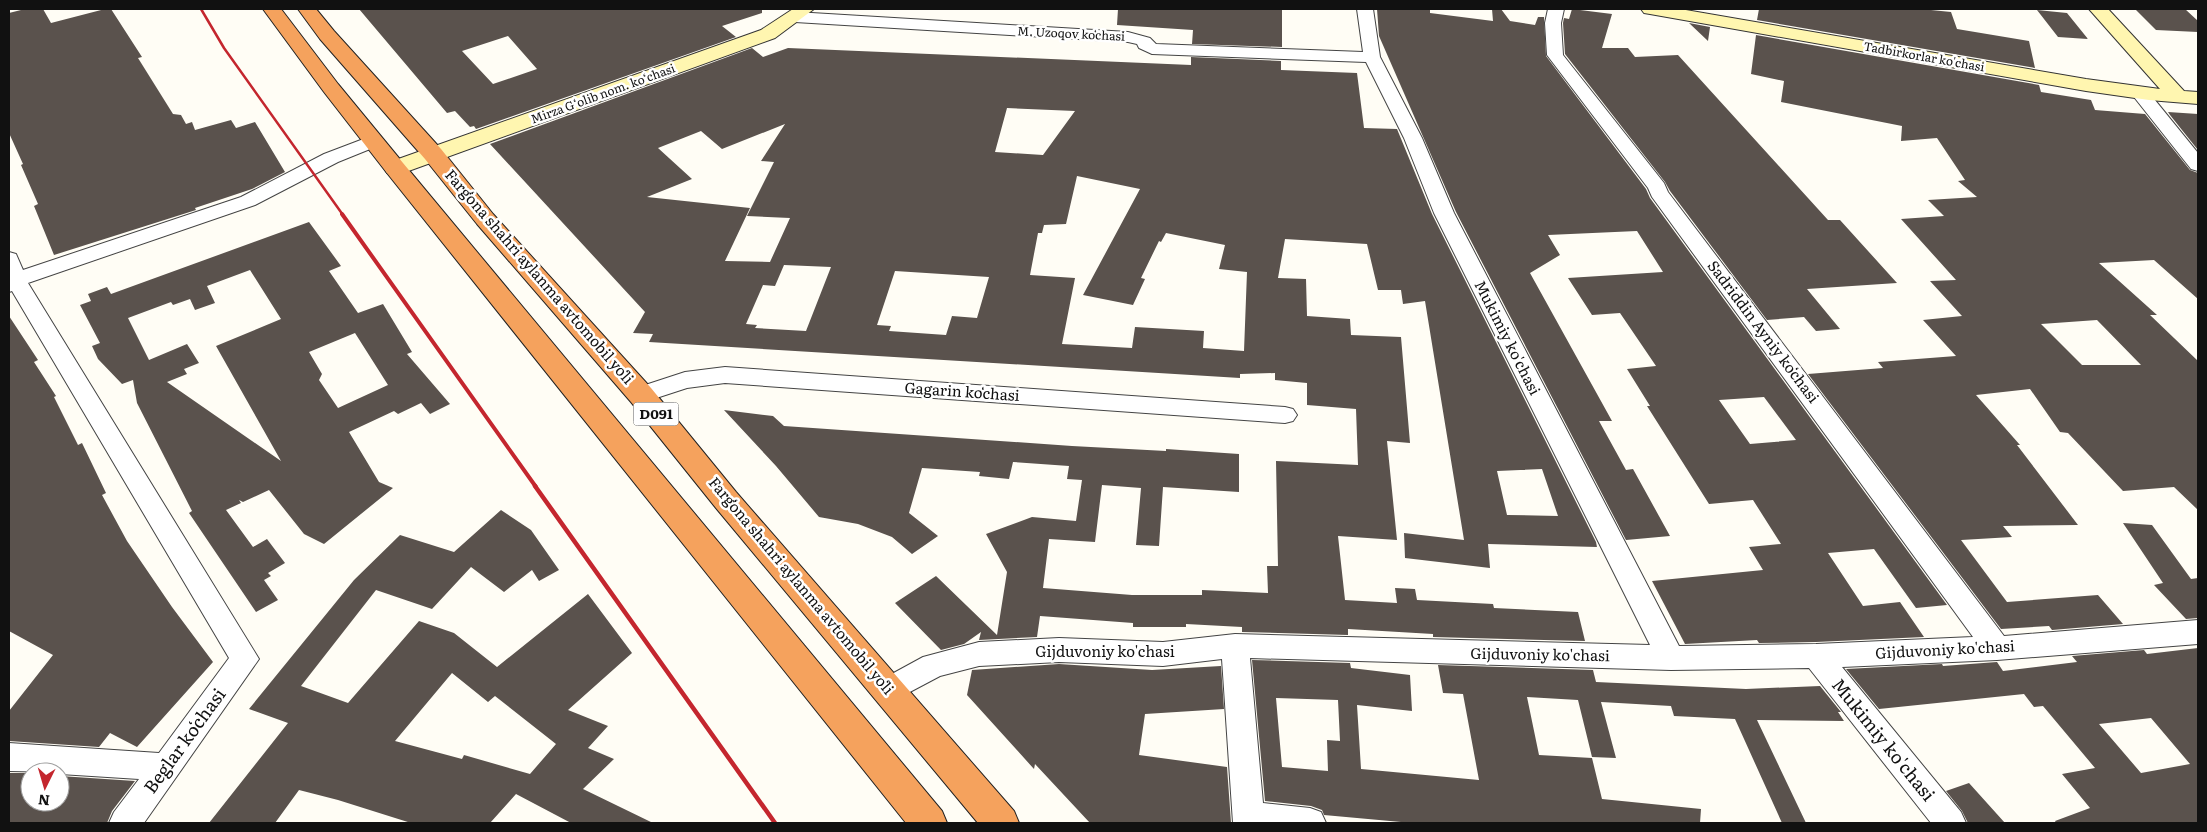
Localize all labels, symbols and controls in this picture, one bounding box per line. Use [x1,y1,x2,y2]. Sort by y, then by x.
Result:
street label: M. Uzoqov koʻchasi [1017,21,1125,45]
street label: Tadbirkorlar ko'chasi [1862,37,1986,76]
street label: Mirza G‘olib nom. ko‘chasi [528,59,677,128]
street label: Fargʻona shahri aylanma avtomobil yoʻli [440,164,640,389]
street label: Sadriddin Ayniy koʻchasi [1703,255,1826,407]
street label: Mukimiy ko'chasi [1469,276,1547,399]
street label: Gagarin koʻchasi [904,375,1020,406]
road number: D091 [634,402,678,426]
street label: Fargʻona shahri aylanma avtomobil yoʻli [704,471,900,699]
street label: Gijduvoniy ko'chasi [1875,633,2015,664]
street label: Gijduvoniy ko'chasi [1035,639,1175,662]
street label: Gijduvoniy ko'chasi [1470,641,1610,666]
street label: Mukimiy ko'chasi [1826,672,1942,806]
street label: Beglar koʻchasi [136,682,231,798]
north arrow [20,762,70,812]
text: N [37,790,51,811]

